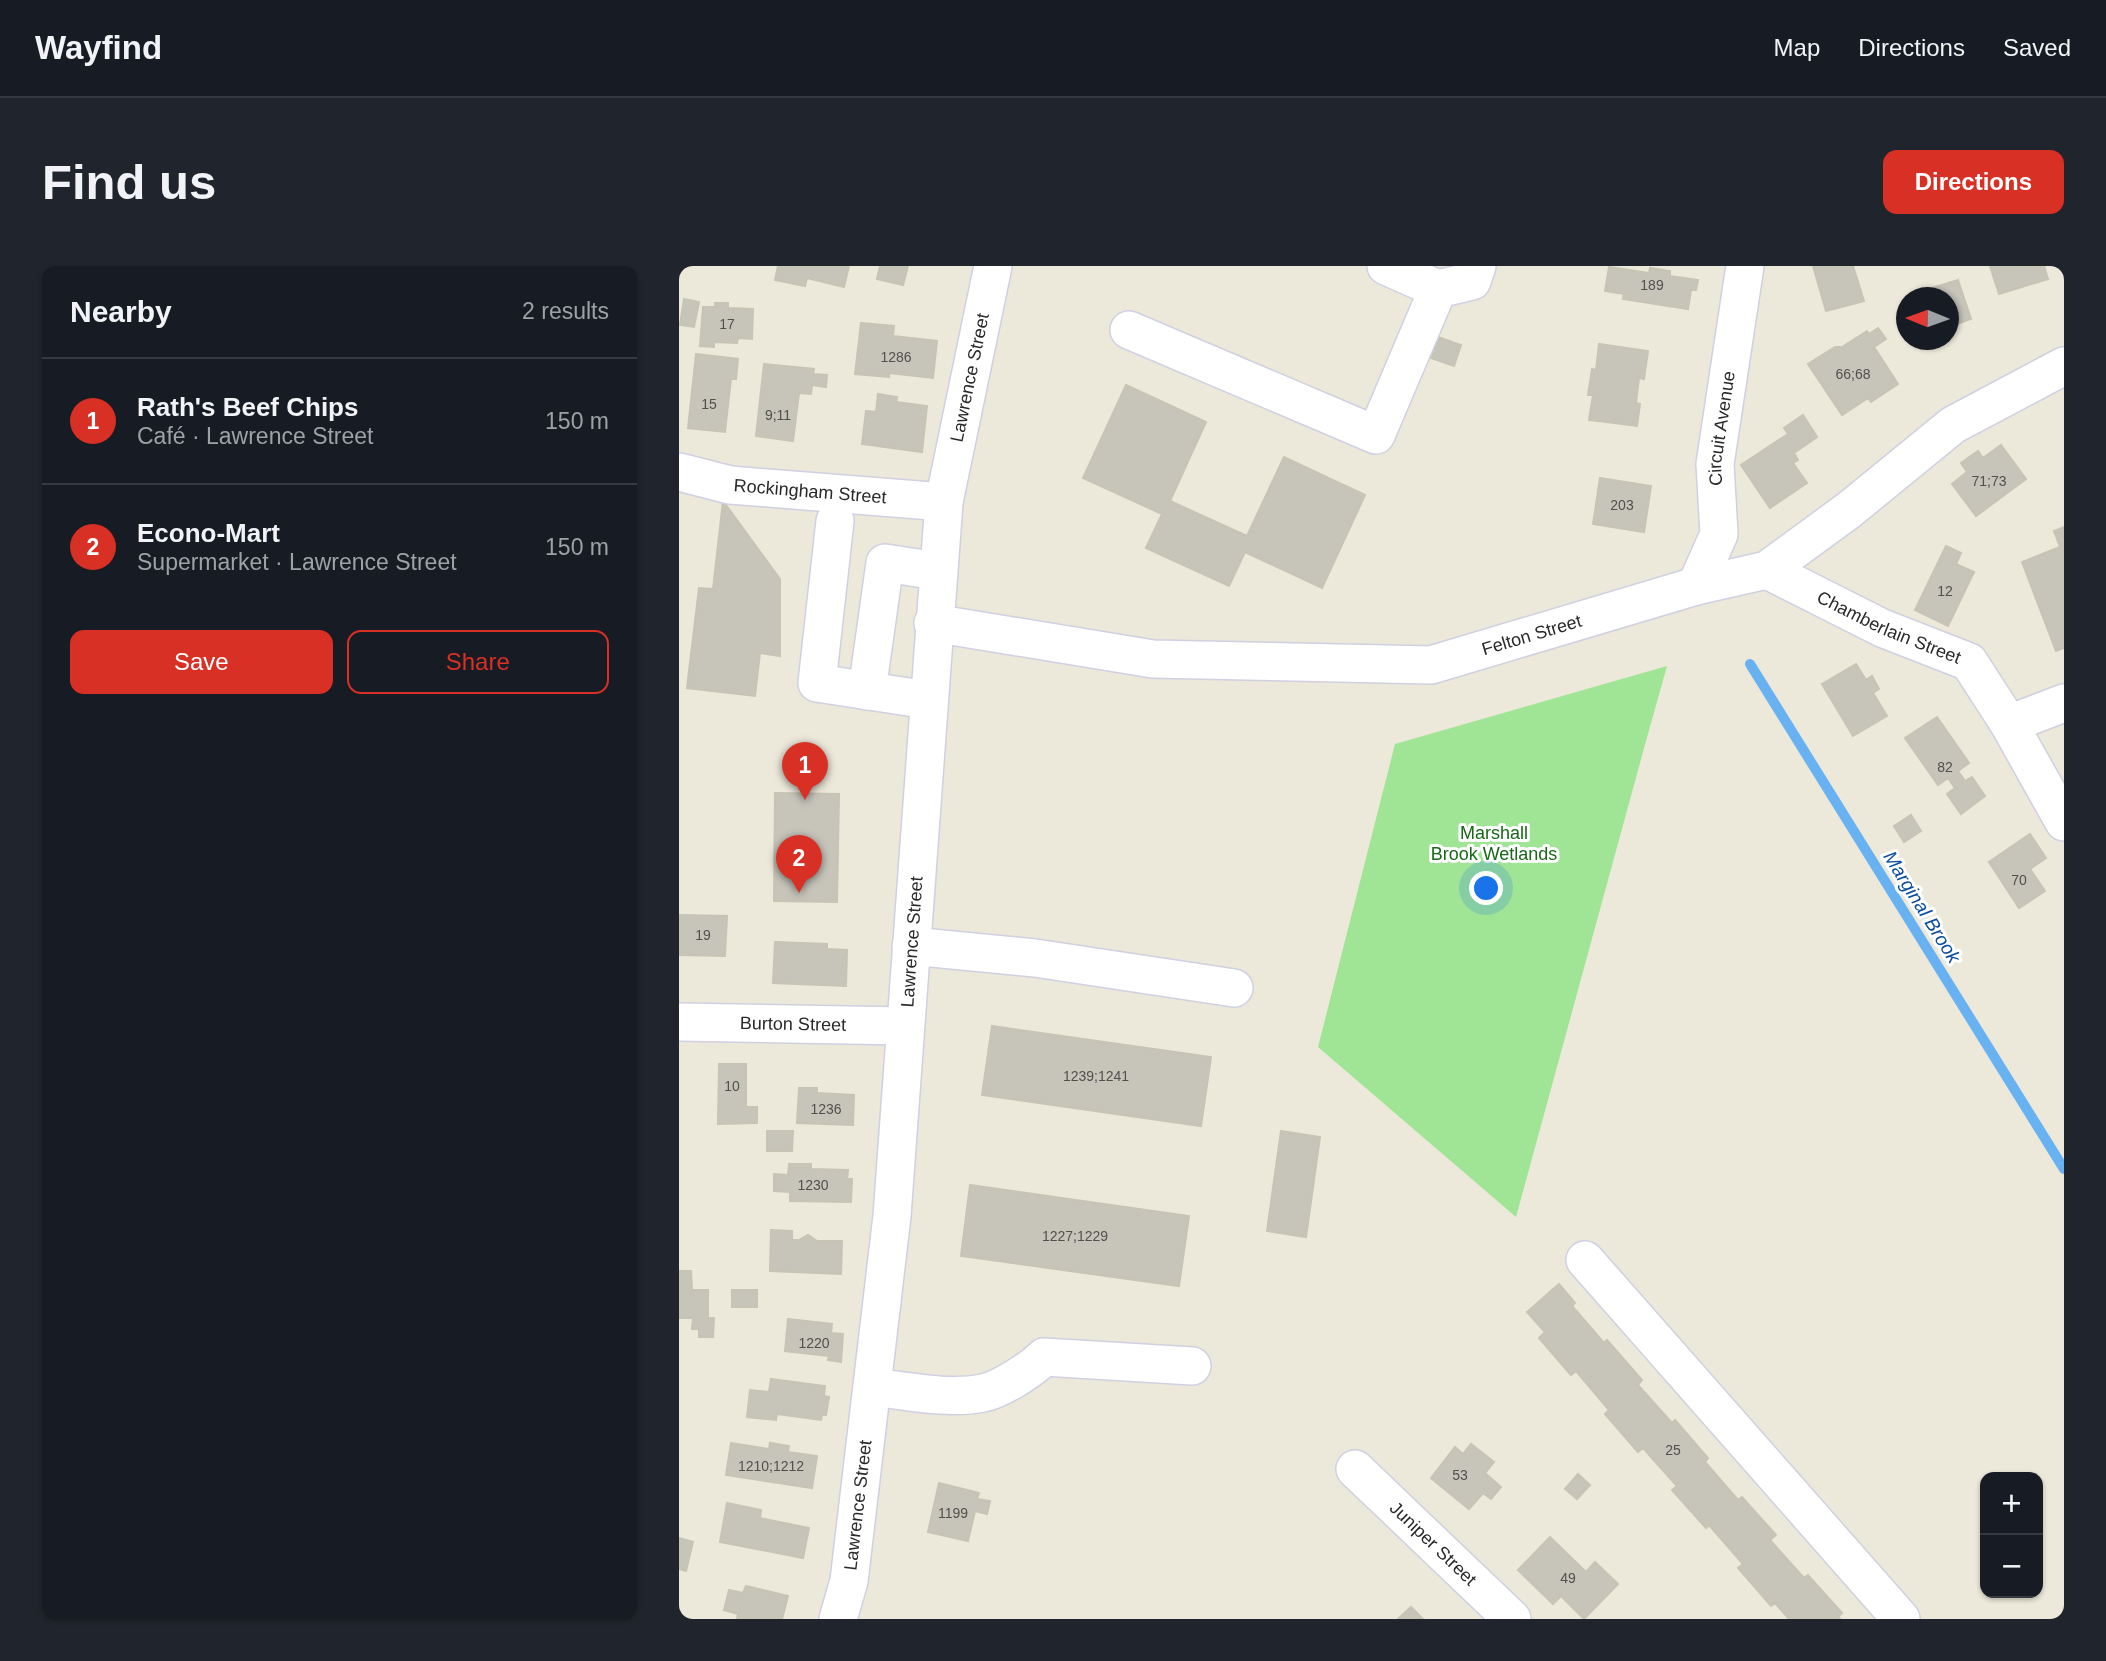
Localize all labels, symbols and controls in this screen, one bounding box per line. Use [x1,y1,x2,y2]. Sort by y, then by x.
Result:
text: Wayfind [35,29,162,66]
text: Map [1774,34,1820,61]
text: Directions [1858,34,1965,61]
text: Saved [2003,34,2071,61]
button: Directions [1883,150,2064,214]
text: Find us [42,155,216,209]
house number: 189 [1640,277,1664,293]
north arrow [1896,287,1959,350]
text: Nearby [70,295,172,328]
text: 2 results [522,298,609,324]
street label: Lawrence Street [947,311,993,444]
house number: 17 [719,316,735,332]
house number: 1286 [880,349,912,365]
house number: 66;68 [1835,366,1871,382]
street label: Circuit Avenue [1705,370,1739,486]
text: Rath's Beef Chips [137,392,358,422]
house number: 15 [701,396,717,412]
house number: 9;11 [765,407,791,423]
text: 1 [87,408,99,434]
text: 150 m [545,408,609,434]
text: Café · Lawrence Street [137,423,374,449]
house number: 71;73 [1971,473,2007,489]
street label: Rockingham Street [733,475,887,507]
house number: 203 [1610,497,1634,513]
text: Econo-Mart [137,518,280,548]
text: 2 [87,534,99,560]
text: 150 m [545,534,609,560]
text: Supermarket · Lawrence Street [137,549,457,575]
house number: 12 [1937,583,1953,599]
street label: Chamberlain Street [1814,587,1964,668]
street label: Felton Street [1479,611,1584,659]
button: Save [70,630,333,694]
button: Share [347,630,609,694]
pin: 1 [782,742,828,800]
house number: 82 [1937,759,1953,775]
park label: Marshall Brook Wetlands [1431,823,1557,864]
pin: 2 [776,835,822,893]
water label: Marginal Brook [1879,847,1966,968]
your location [1469,871,1503,905]
house number: 70 [2011,872,2027,888]
street label: Lawrence Street [897,876,927,1008]
house number: 19 [695,927,711,943]
street label: Burton Street [740,1013,846,1035]
house number: 1239;1241 [1063,1068,1129,1084]
house number: 10 [724,1078,740,1094]
house number: 1236 [810,1101,842,1117]
house number: 1230 [797,1177,829,1193]
house number: 1227;1229 [1042,1228,1108,1244]
house number: 1220 [798,1335,830,1351]
street label: Lawrence Street [840,1439,876,1571]
house number: 25 [1665,1442,1681,1458]
house number: 1210;1212 [738,1458,804,1474]
house number: 53 [1452,1467,1468,1483]
map controls [1980,1472,2043,1598]
button: + [1980,1472,2043,1535]
street label: Juniper Street [1386,1498,1481,1590]
house number: 1199 [938,1505,968,1521]
button: − [1980,1535,2043,1598]
house number: 49 [1560,1570,1576,1586]

